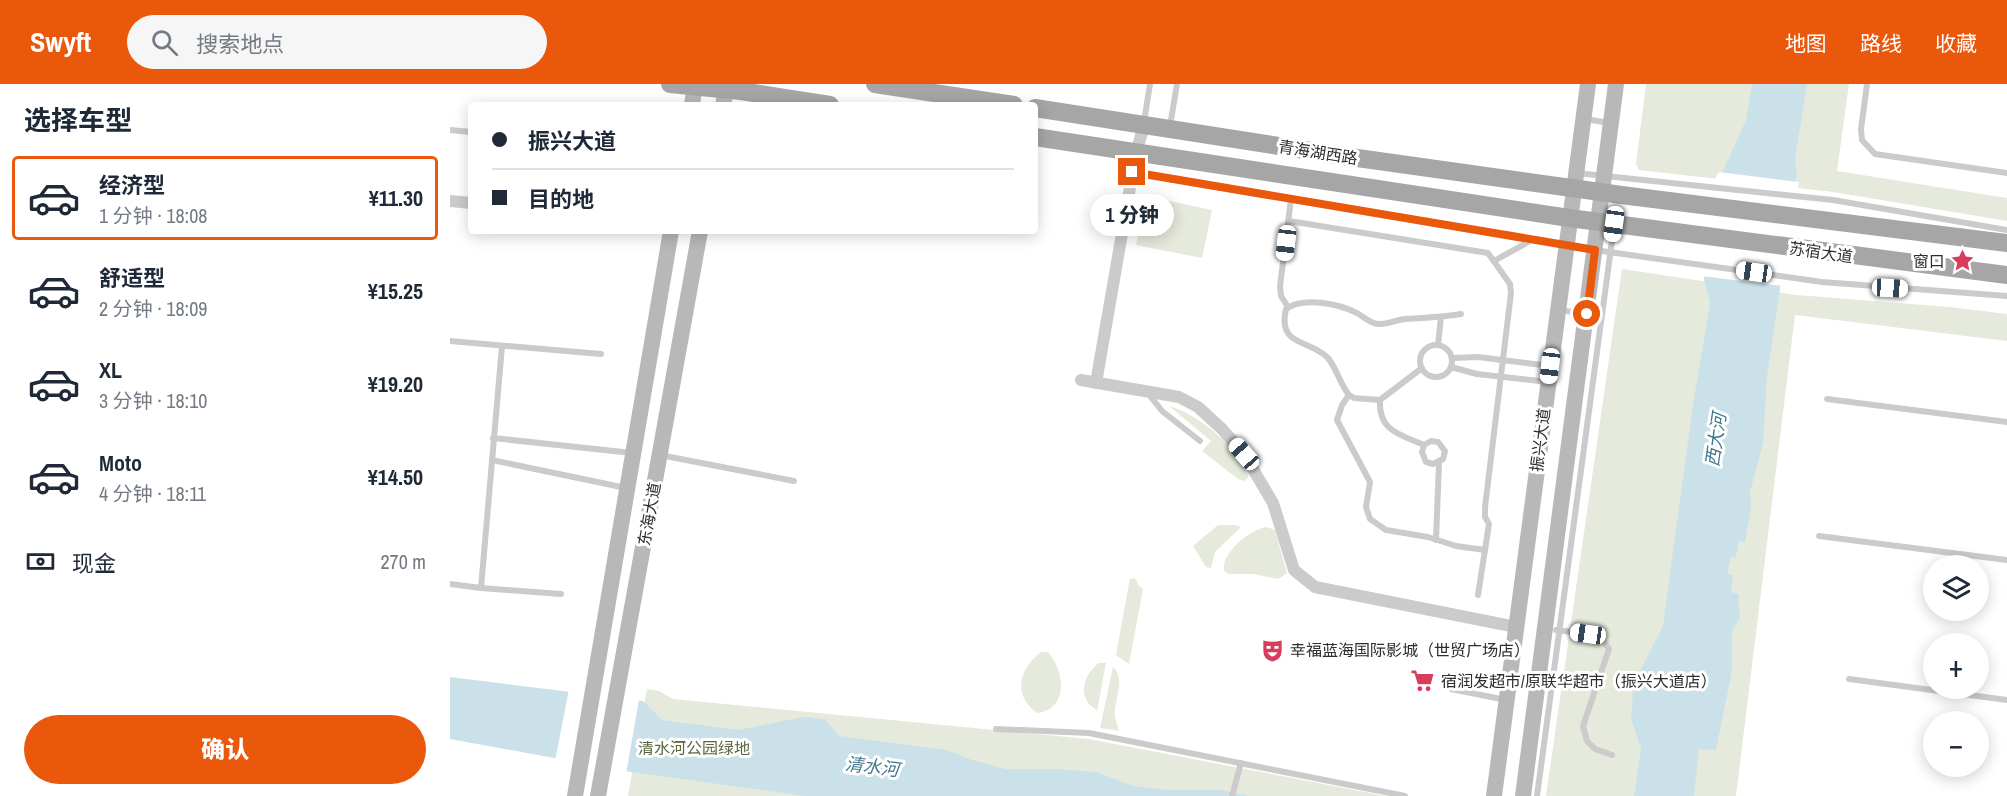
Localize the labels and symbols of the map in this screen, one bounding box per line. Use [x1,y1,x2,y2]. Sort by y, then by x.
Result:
street label: 青海湖西路 [1277,135,1359,169]
route end [1118,158,1145,185]
callout: 1 分钟 [1090,193,1174,235]
car [1603,205,1625,243]
car [1275,224,1297,262]
street label: 苏宿大道 [1788,237,1854,267]
place icon: 窗口 [1950,248,1976,274]
place label: 窗口 [1913,250,1945,272]
car [1735,261,1773,283]
car [1872,278,1908,298]
route start [1573,300,1600,327]
car [1539,347,1561,385]
street label: 振兴大道 [1525,407,1555,473]
water label: 西大河 [1699,408,1732,468]
car [1225,435,1263,473]
street label: 东海大道 [633,481,665,547]
car [1569,623,1607,645]
theatre icon: 幸福蓝海国际影城（世贸广场店） [1259,637,1285,663]
place label: 幸福蓝海国际影城（世贸广场店） [1290,639,1530,661]
supermarket icon: 宿润发超市/原联华超市（振兴大道店） [1410,668,1436,694]
place label: 宿润发超市/原联华超市（振兴大道店） [1441,670,1717,692]
park label: 清水河公园绿地 [638,737,750,759]
water label: 清水河 [844,751,903,783]

